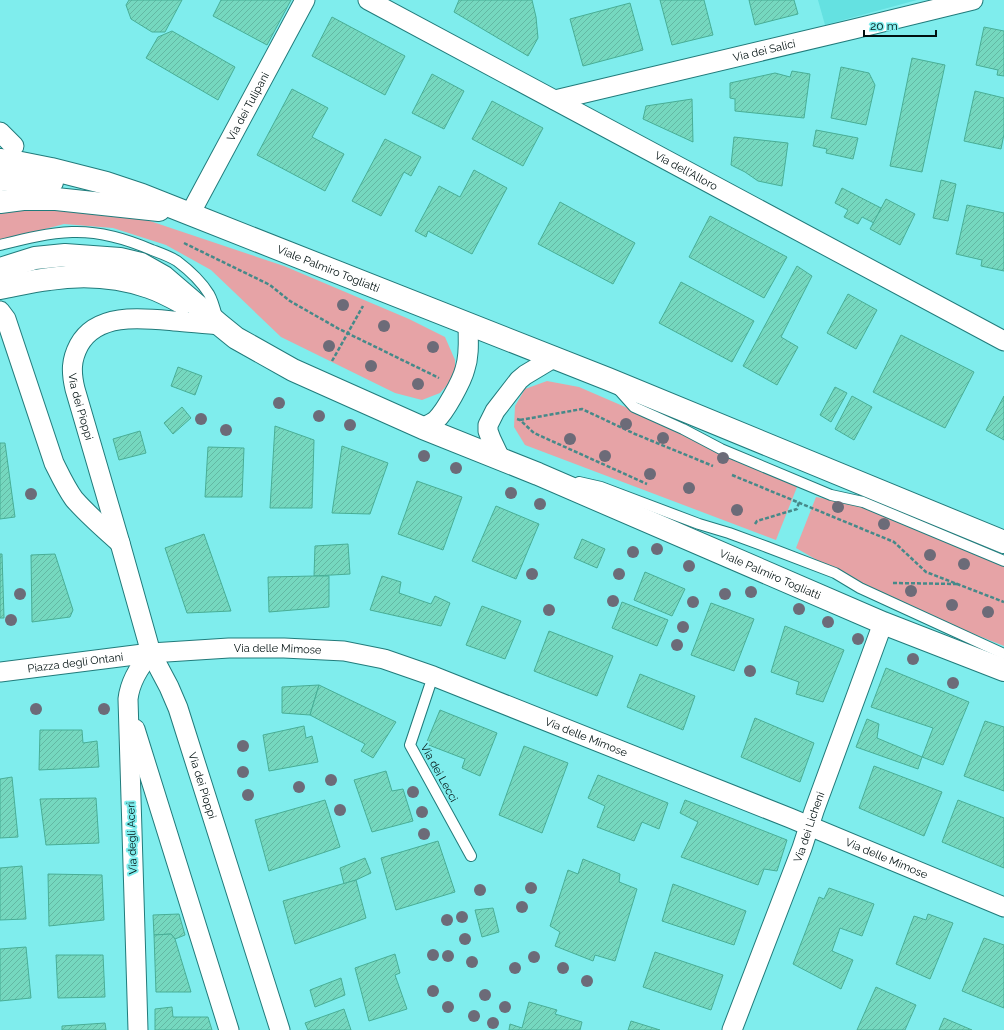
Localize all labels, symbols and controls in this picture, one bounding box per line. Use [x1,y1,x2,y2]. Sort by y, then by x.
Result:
scale bar [864,12,936,38]
text: 20 m [870,19,898,33]
street label: Via dei Salici [732,37,797,64]
street label: Via dei Tulipani [224,70,272,143]
street label: Via dell'Alloro [652,148,720,193]
street label: Viale Palmiro Togliatti [275,243,382,295]
street label: Via dei Pioppi [66,372,96,442]
street label: Viale Palmiro Togliatti [718,547,823,602]
street label: Via delle Mimose [234,641,322,656]
street label: Piazza degli Ontani [27,650,124,675]
street label: Via delle Mimose [543,715,630,759]
street label: Via dei Lecci [418,742,460,804]
street label: Via dei Pioppi [186,751,219,820]
street label: Via dei Licheni [791,790,827,864]
street label: Via degli Aceri [124,801,140,875]
street label: Via delle Mimose [844,835,930,881]

